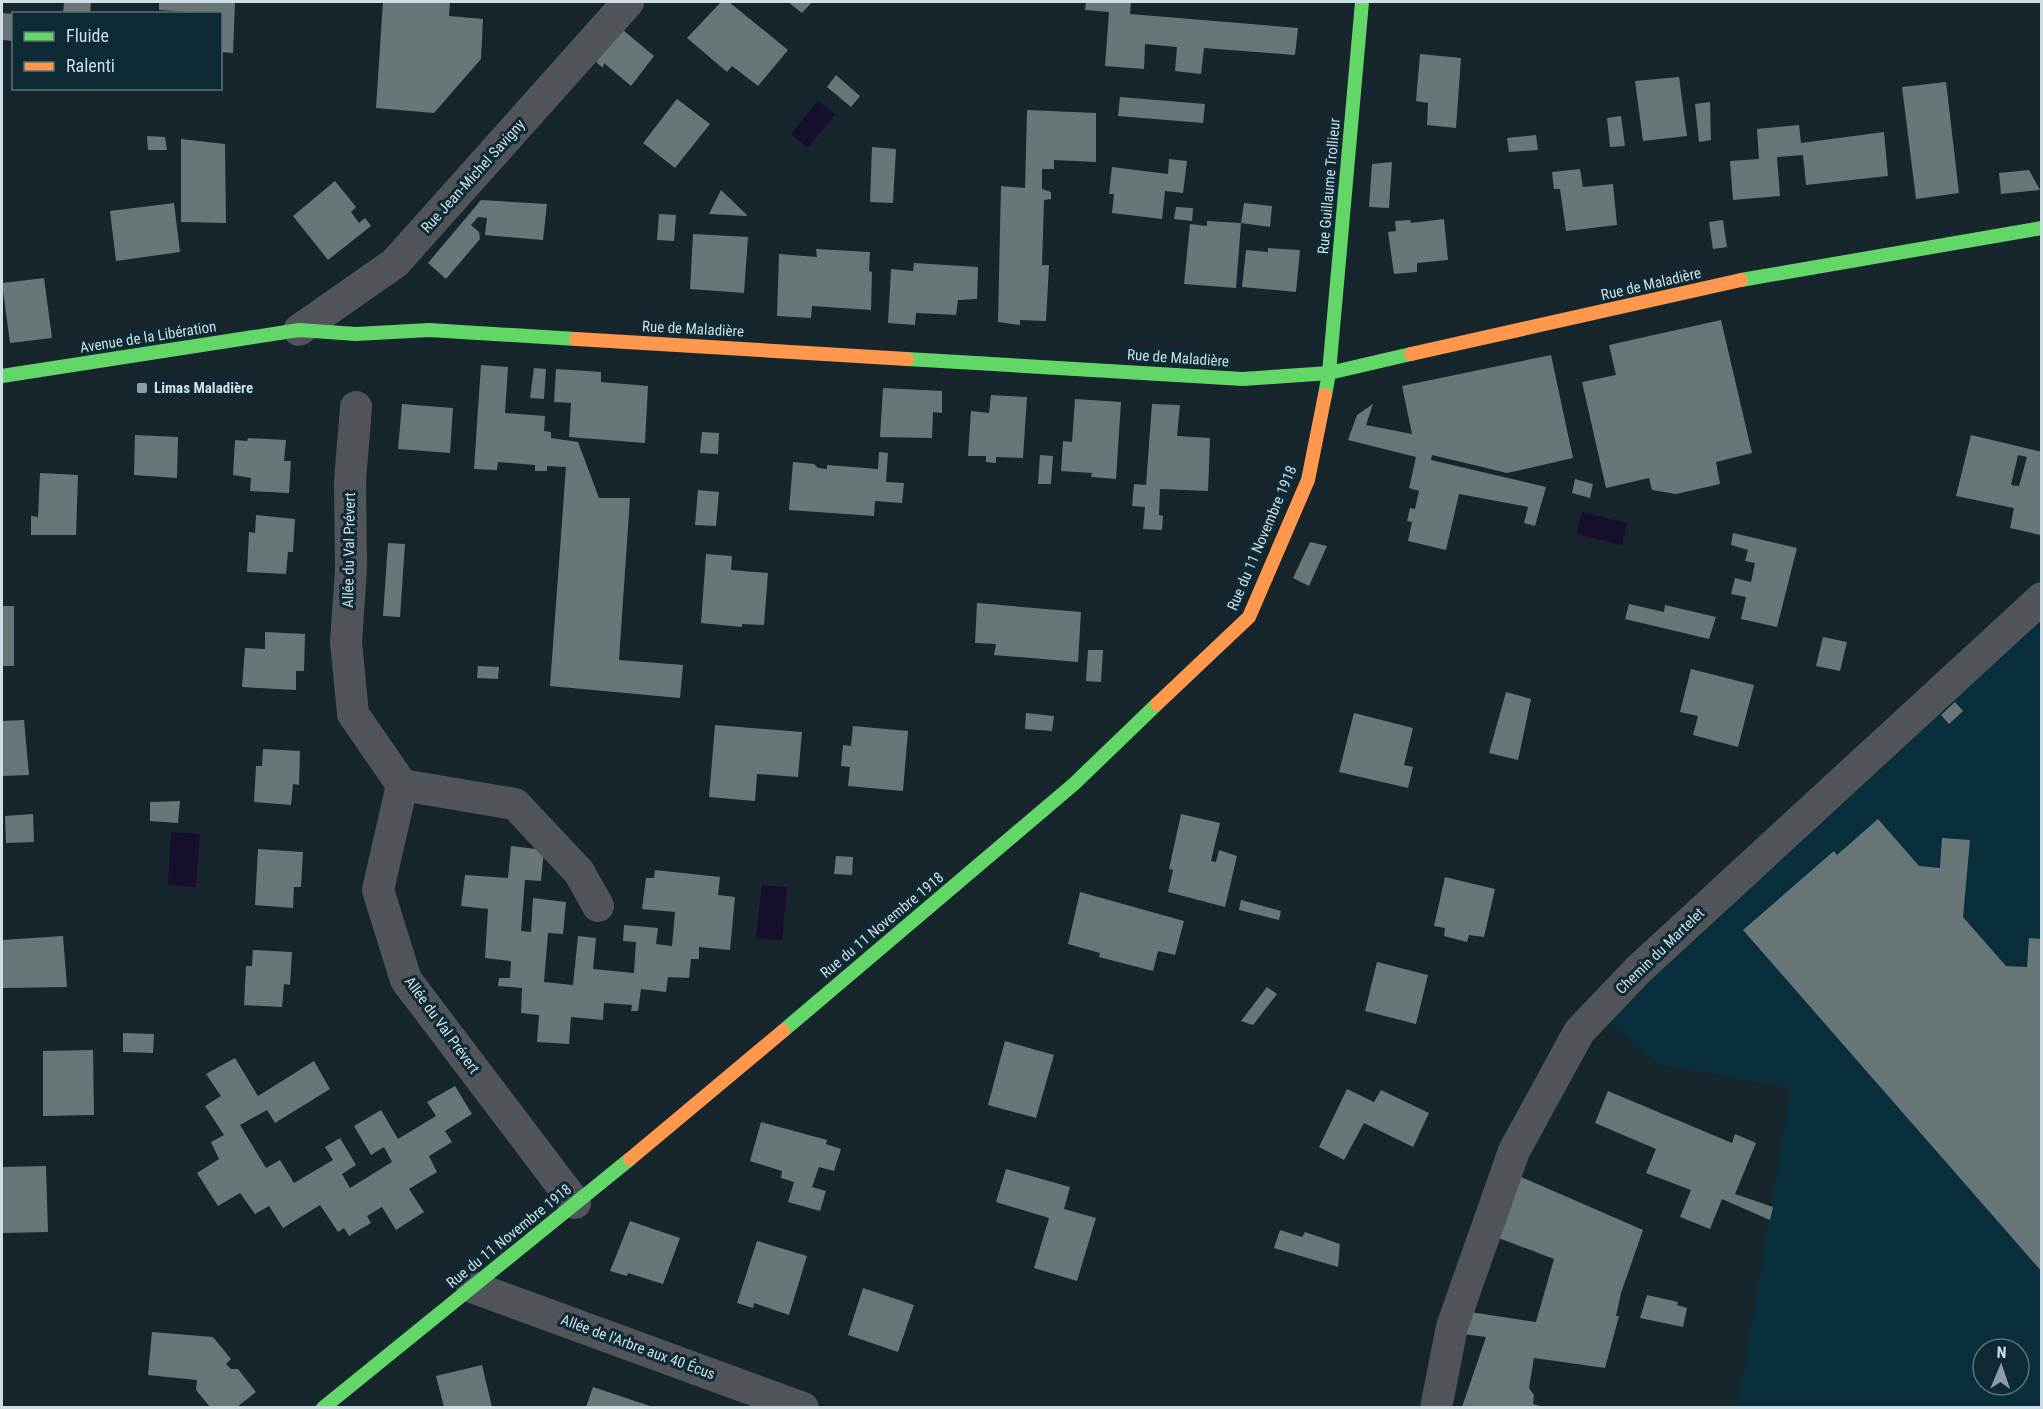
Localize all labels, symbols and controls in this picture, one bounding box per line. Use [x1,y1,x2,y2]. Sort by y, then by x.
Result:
legend [12,12,222,90]
text: Fluide [66,25,109,46]
text: Ralenti [66,55,115,76]
street label: Rue Jean-Michel Savigny [417,115,529,237]
street label: Rue Guillaume Trollieur [1314,117,1344,255]
street label: Rue de Maladière [1599,264,1703,304]
street label: Avenue de la Libération [79,317,217,357]
street label: Rue de Maladière [642,317,744,341]
street label: Rue de Maladière [1126,345,1230,371]
place label: Limas Maladière [154,379,253,397]
marker: Limas Maladière [135,381,149,395]
street label: Rue du 11 Novembre 1918 [1223,463,1301,613]
street label: Allée du Val Prévert [339,492,359,608]
street label: Rue du 11 Novembre 1918 [817,868,947,982]
street label: Chemin du Martelet [1612,904,1708,998]
street label: Allée du Val Prévert [401,973,483,1077]
street label: Rue du 11 Novembre 1918 [443,1180,575,1292]
street label: Allée de l'Arbre aux 40 Écus [558,1311,718,1383]
north arrow [1971,1337,2031,1397]
text: N [1996,1343,2007,1362]

